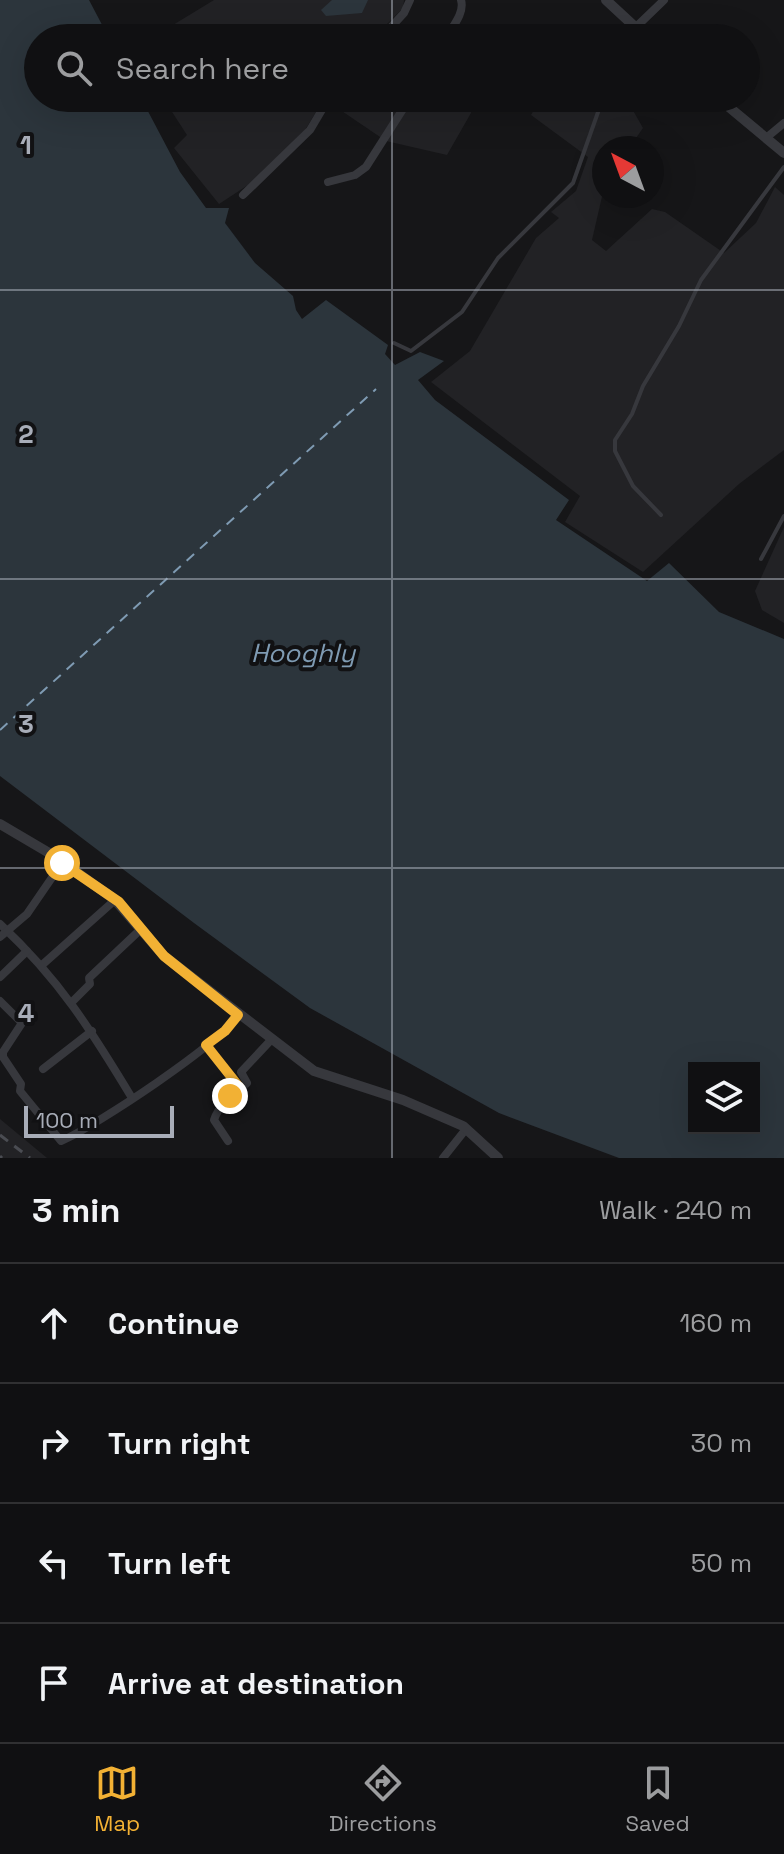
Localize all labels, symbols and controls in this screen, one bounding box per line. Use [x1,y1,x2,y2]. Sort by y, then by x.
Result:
search box [24,24,760,112]
icon: search [52,46,96,90]
text: Search here [116,49,289,88]
text: 1 [20,128,32,162]
north arrow [592,136,664,208]
text: 2 [18,417,34,451]
water label: Hooghly [251,636,356,670]
text: 3 [18,707,34,741]
route start [44,845,80,881]
text: 4 [18,996,34,1030]
map controls [688,1062,760,1134]
button: layers [688,1062,760,1134]
route end [212,1078,248,1114]
scale bar [24,1102,174,1138]
text: 100 m [36,1106,98,1134]
text: 3 min [32,1189,120,1232]
text: Walk · 240 m [599,1193,752,1227]
icon: ahead [32,1301,76,1345]
text: Continue [108,1304,239,1343]
text: 160 m [680,1306,752,1340]
icon: right [32,1421,76,1465]
text: Turn right [108,1424,251,1463]
text: 30 m [691,1426,752,1460]
icon: left [32,1541,76,1585]
text: Turn left [108,1544,231,1583]
text: 50 m [691,1546,752,1580]
icon: arrive [32,1661,76,1705]
text: Arrive at destination [108,1664,404,1703]
tab: Map [94,1761,140,1837]
tab: Directions [329,1761,437,1837]
tab: Saved [625,1761,690,1837]

